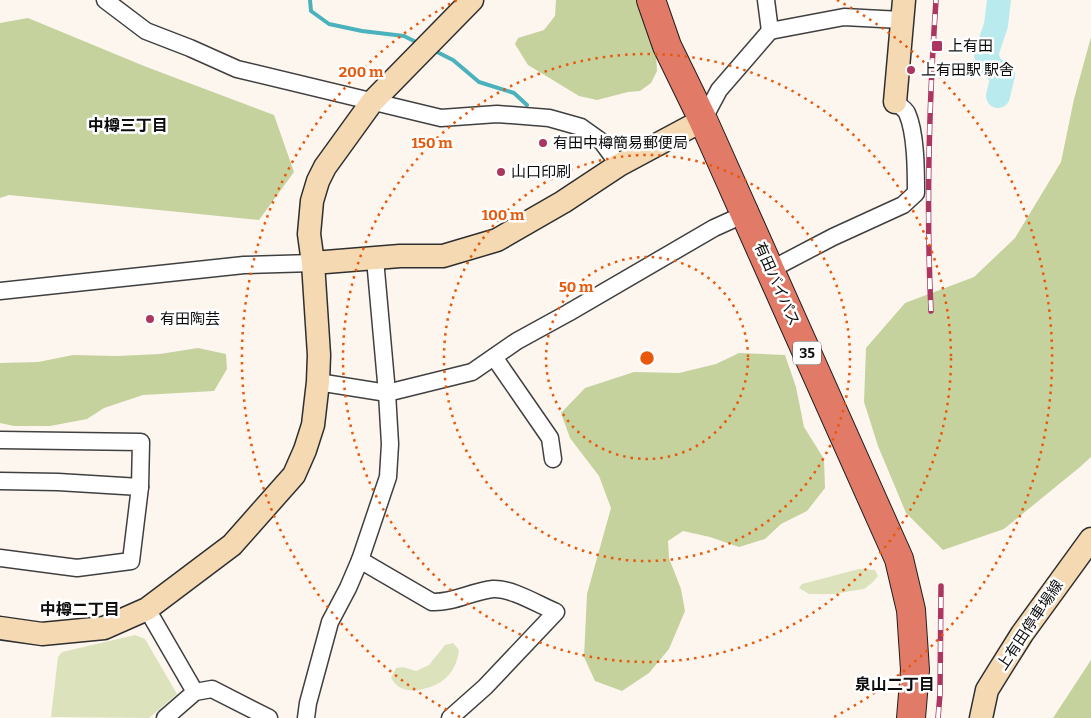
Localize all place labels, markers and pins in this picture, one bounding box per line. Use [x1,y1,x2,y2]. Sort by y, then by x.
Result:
place label: 上有田 [948,37,993,55]
marker: 上有田 [930,39,944,53]
place label: 上有田駅 駅舎 [921,61,1014,79]
marker: 上有田駅 駅舎 [905,64,917,76]
place label: 有田中樽簡易郵便局 [553,134,688,152]
marker: 有田中樽簡易郵便局 [537,137,549,149]
place label: 山口印刷 [511,163,571,181]
marker: 山口印刷 [495,166,507,178]
place label: 有田陶芸 [160,310,220,328]
marker: 有田陶芸 [144,313,156,325]
centre of rings [638,349,656,367]

